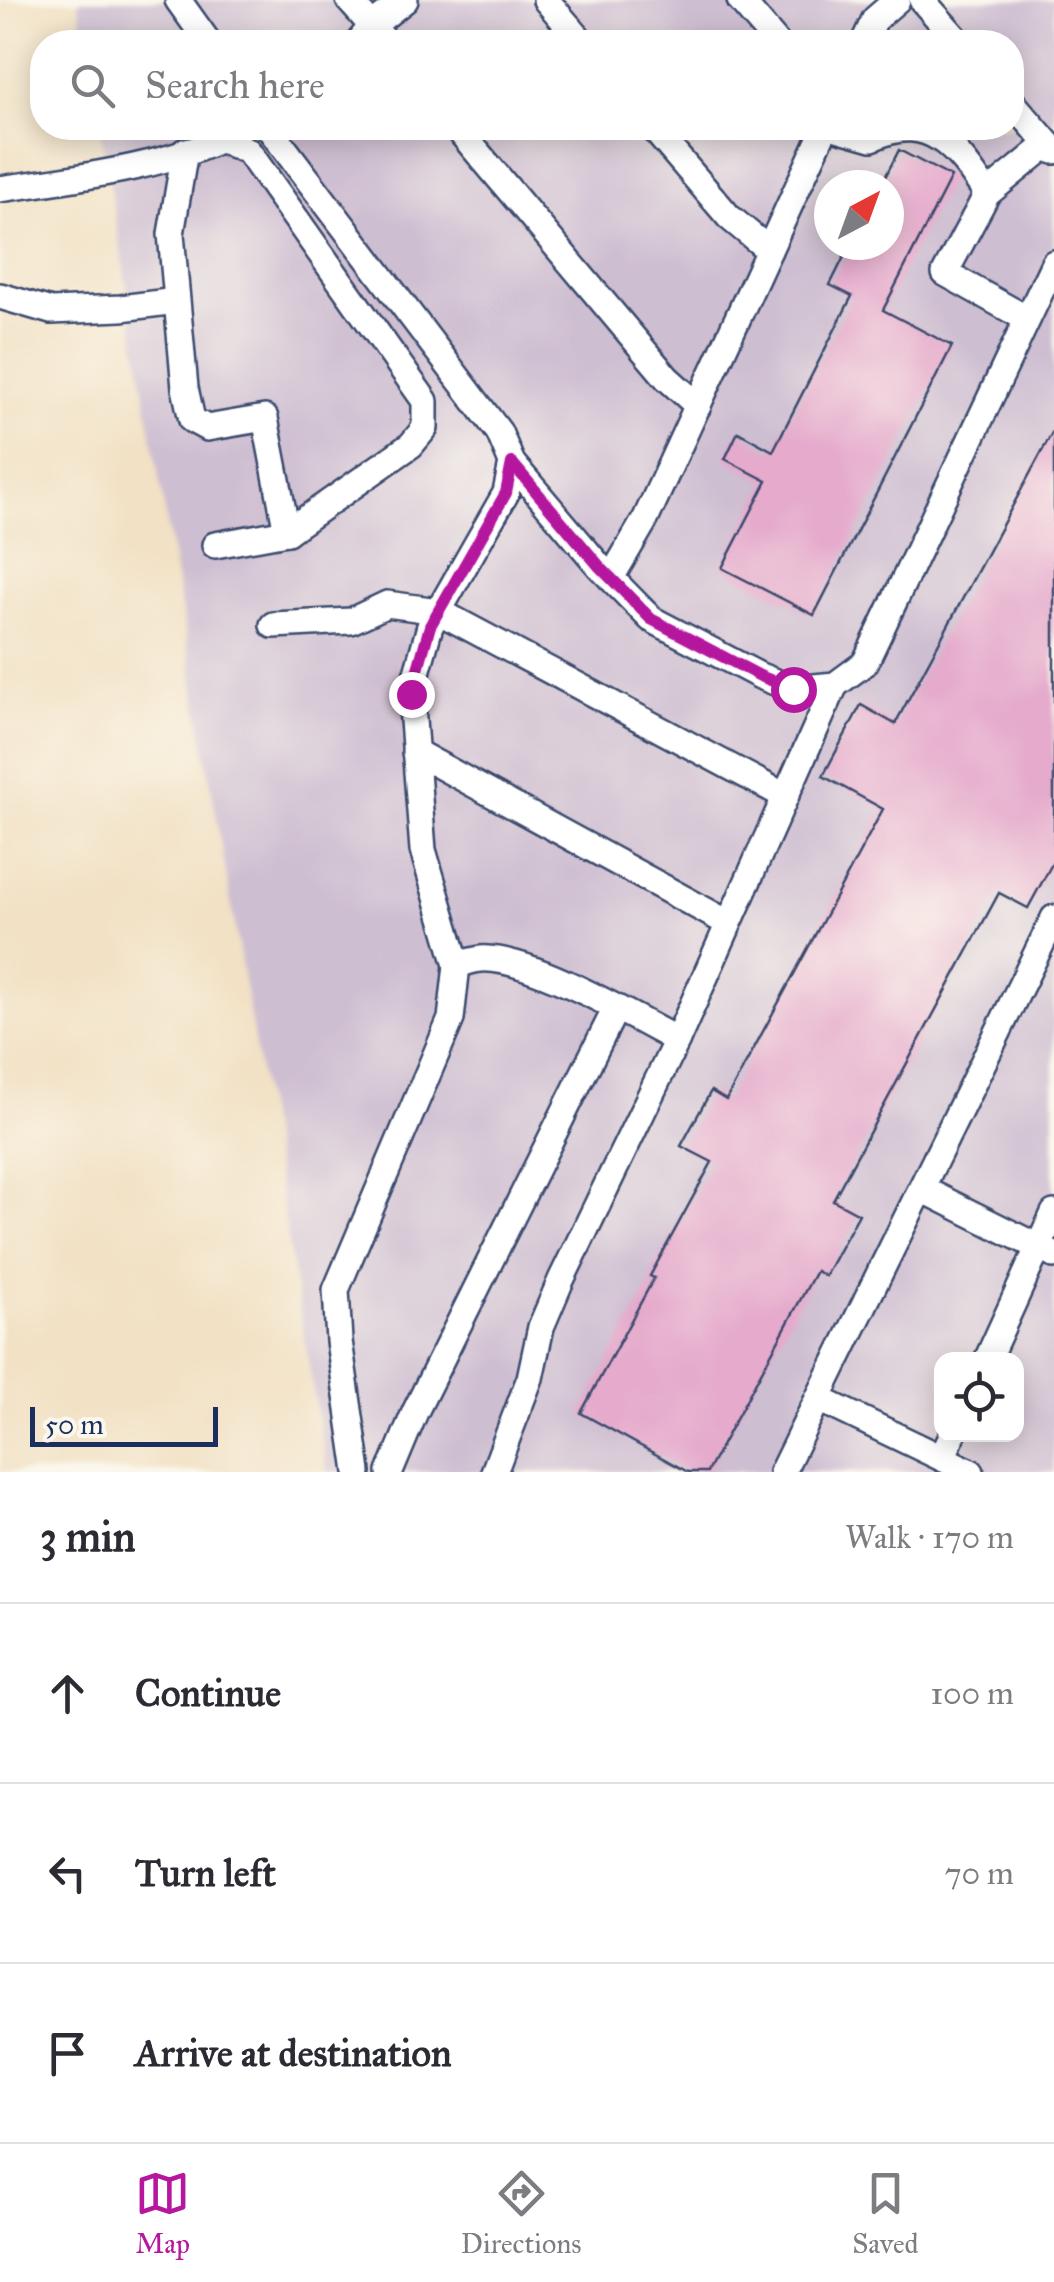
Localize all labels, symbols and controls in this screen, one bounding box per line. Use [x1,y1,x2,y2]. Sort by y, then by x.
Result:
search box [30,30,1024,140]
icon: search [65,58,120,113]
text: Search here [145,62,325,108]
north arrow [814,170,904,260]
route start [771,667,817,713]
route end [389,672,435,718]
map controls [934,1352,1024,1442]
button: locate [934,1352,1024,1442]
scale bar [30,1402,218,1446]
text: 50 m [45,1407,104,1442]
text: 3 min [40,1511,135,1563]
text: Walk · 170 m [845,1518,1014,1557]
icon: ahead [40,1666,95,1721]
text: Continue [135,1670,281,1716]
text: 100 m [930,1674,1014,1713]
icon: left [40,1846,95,1901]
text: Turn left [135,1850,276,1896]
text: 70 m [945,1854,1014,1893]
icon: arrive [40,2026,95,2081]
text: Arrive at destination [135,2030,452,2076]
tab: Map [135,2166,190,2261]
tab: Directions [461,2166,582,2261]
tab: Saved [852,2166,919,2261]

